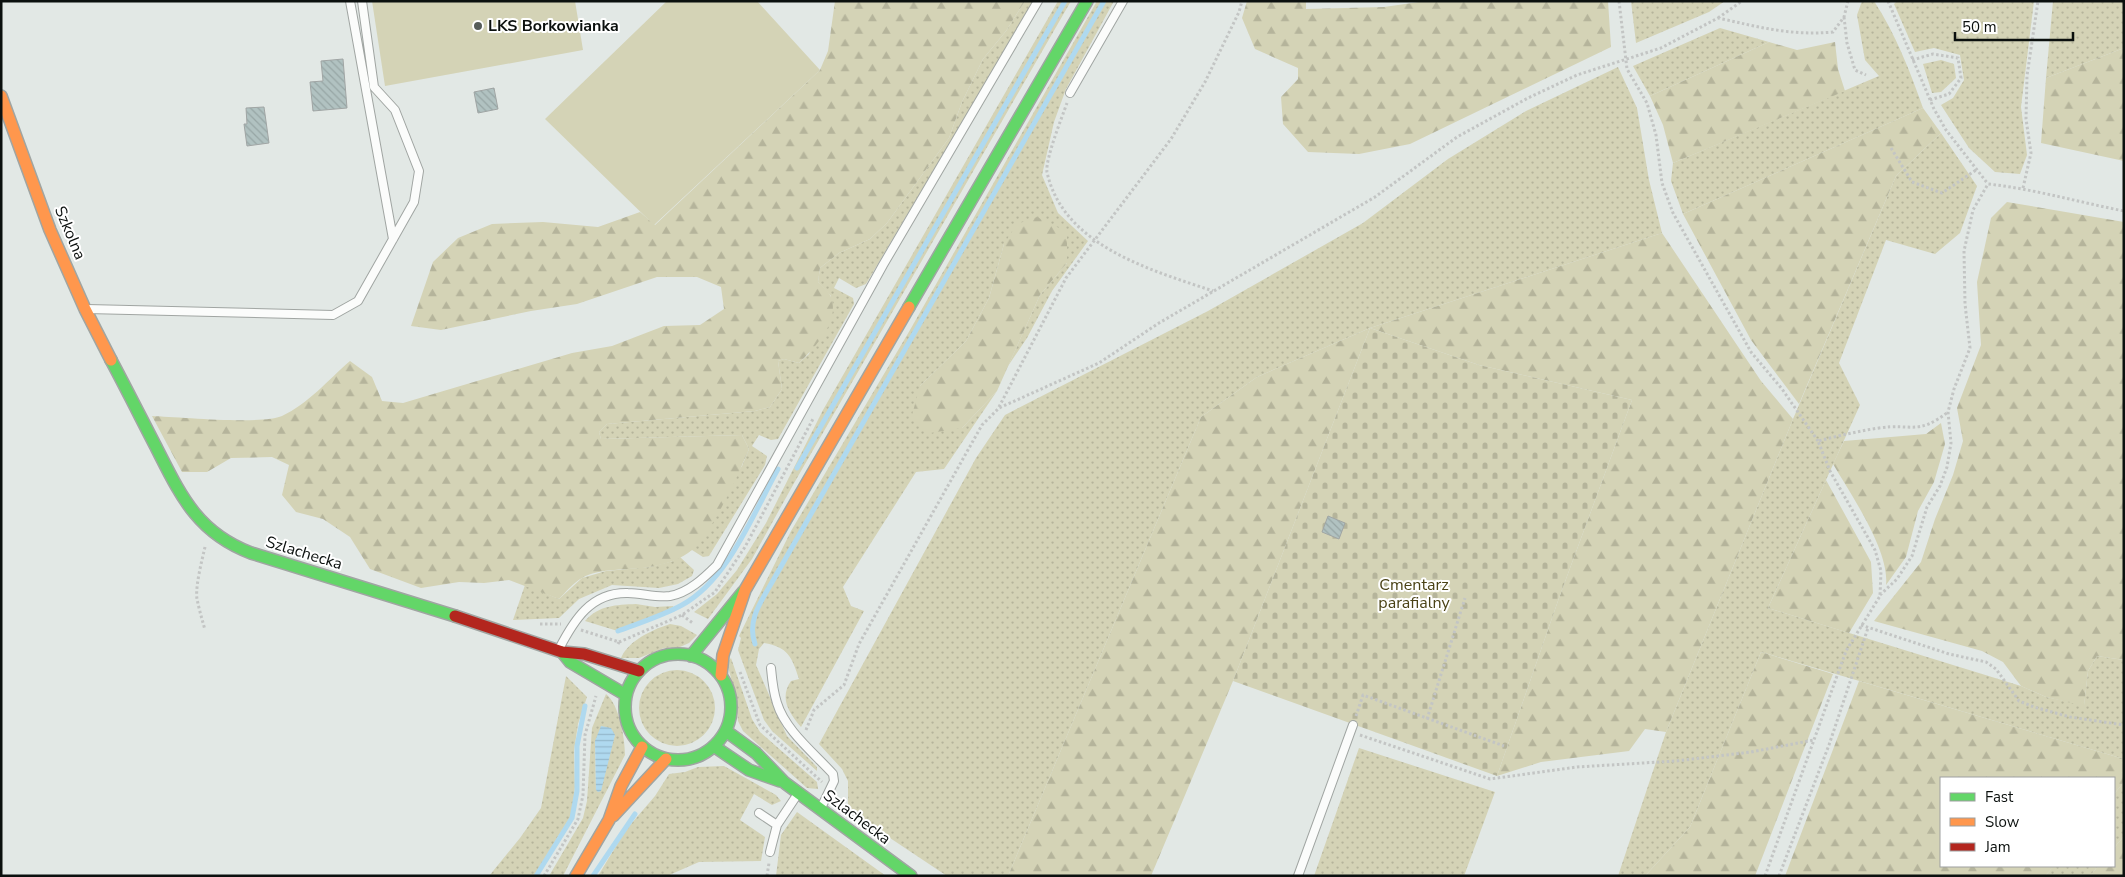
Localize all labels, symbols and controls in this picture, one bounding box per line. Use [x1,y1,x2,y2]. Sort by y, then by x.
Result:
scale bar [1955,10,2072,42]
place label: LKS Borkowianka [488,15,619,37]
text: 50 m [1962,17,1997,37]
marker: LKS Borkowianka [472,20,484,32]
street label: Szkolna [49,203,91,263]
street label: Szlachecka [263,531,345,575]
park label: Cmentarz parafialny [1378,574,1450,614]
legend [1940,777,2115,867]
street label: Szlachecka [819,784,895,850]
text: Fast [1985,787,2014,807]
text: Slow [1985,812,2020,832]
text: Jam [1984,837,2011,857]

